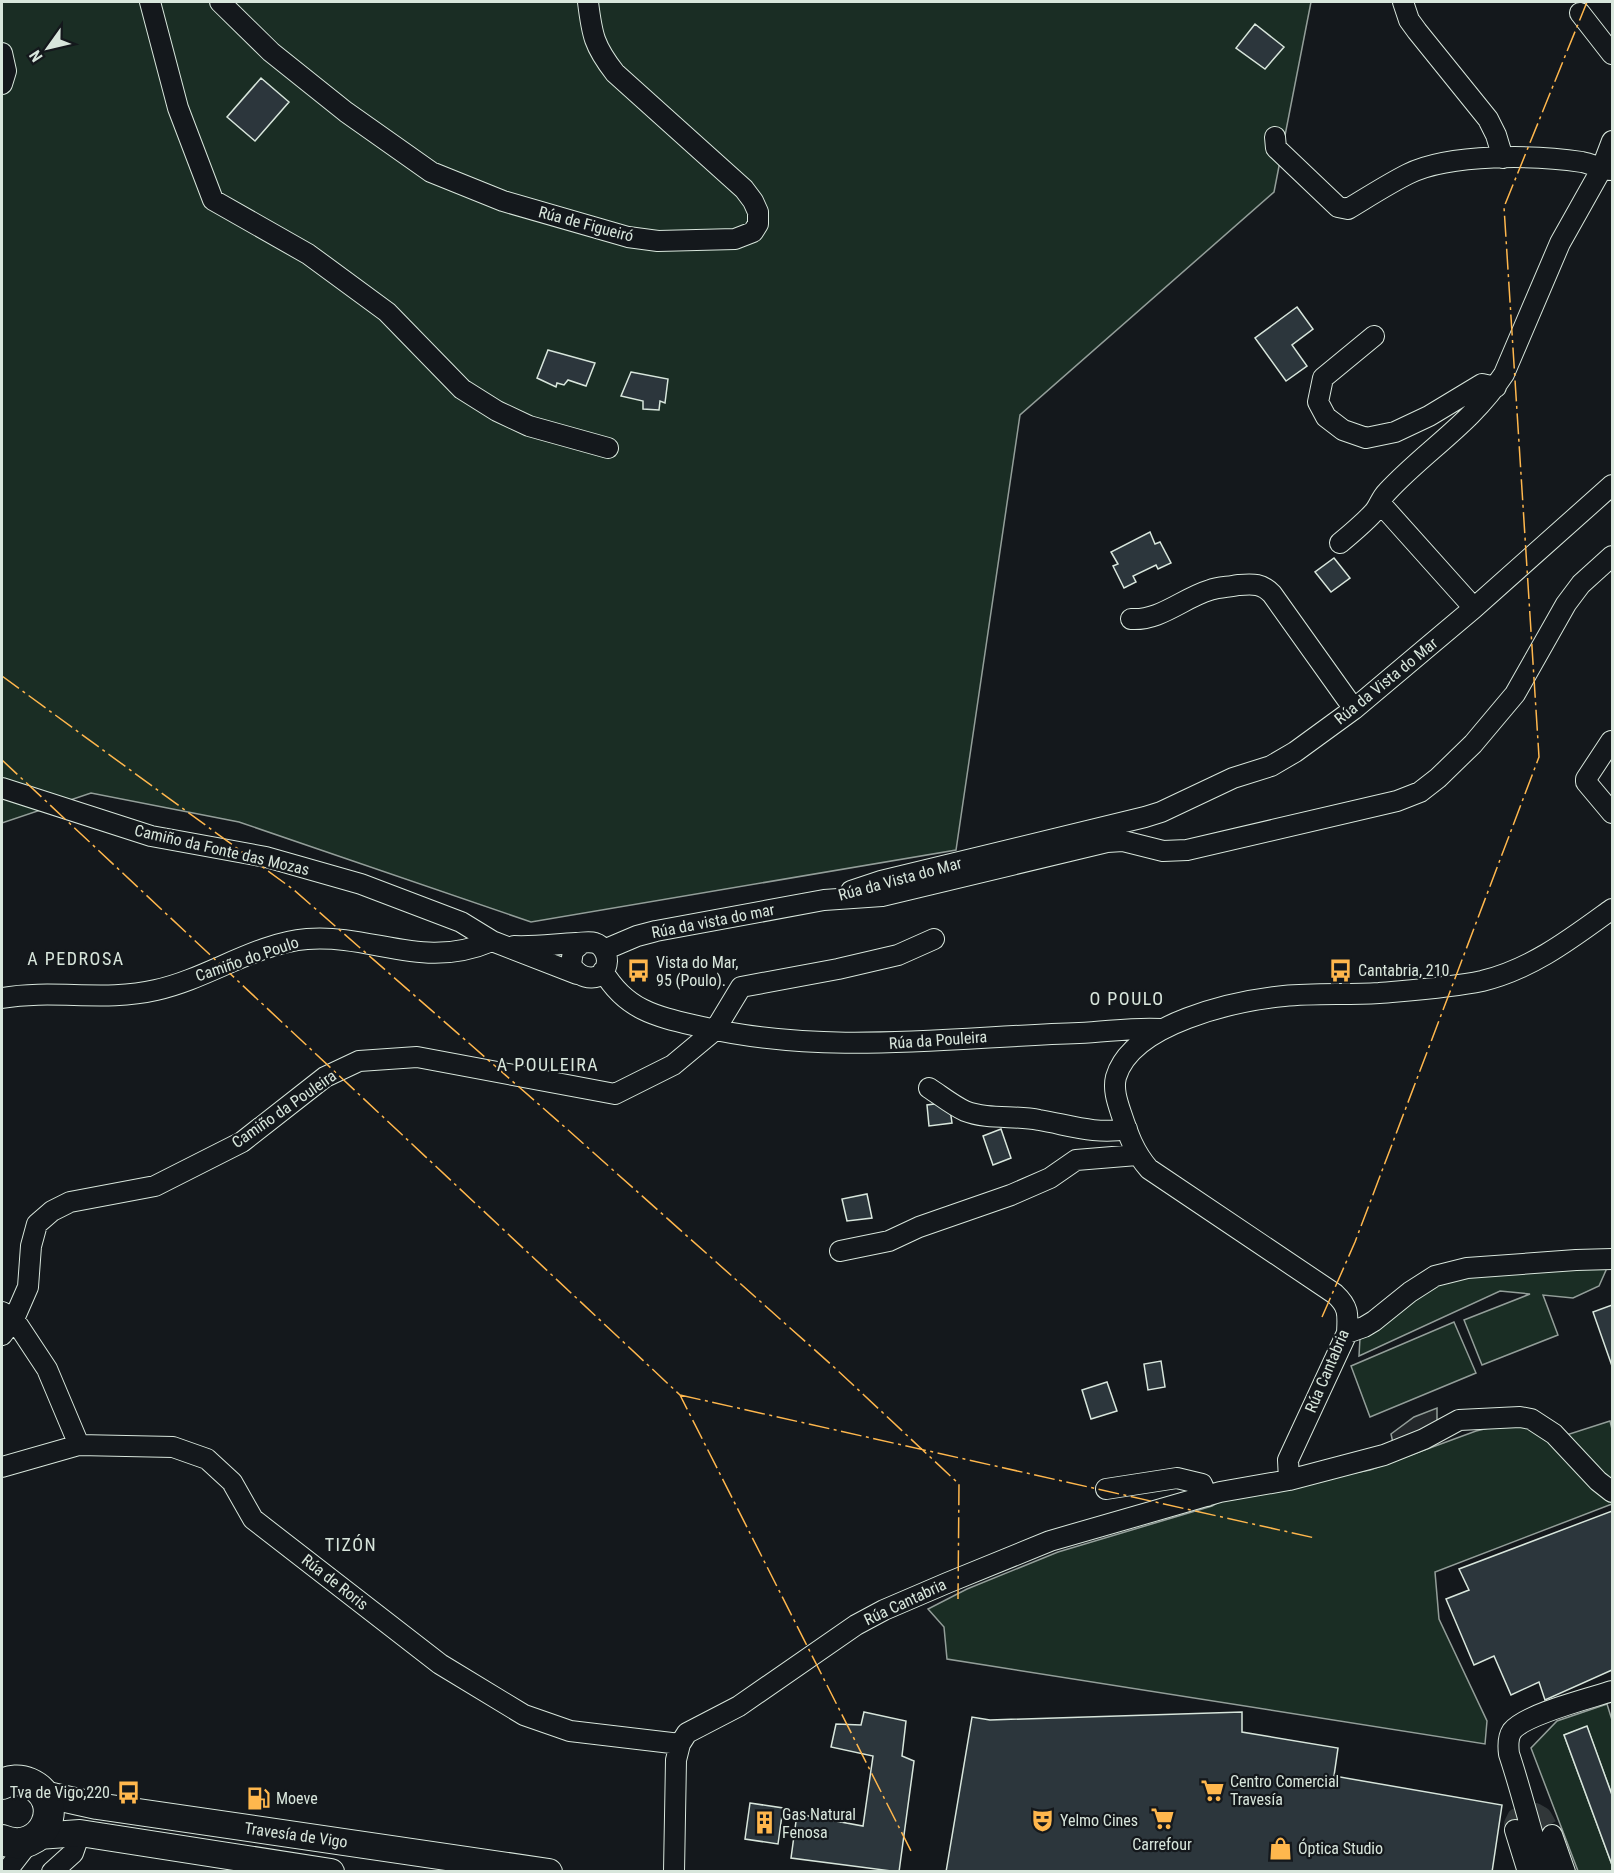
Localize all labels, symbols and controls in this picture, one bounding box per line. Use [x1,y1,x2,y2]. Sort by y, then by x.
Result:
north arrow [18,18,78,78]
text: N [25,47,47,65]
street label: Rúa de Figueiró [536,202,636,246]
street label: Rúa da Vista do Mar [1331,634,1441,728]
street label: Camiño da Fonte das Mozas [133,821,311,879]
street label: Rúa da Vista do Mar [836,853,964,905]
street label: Rúa da vista do mar [650,900,776,942]
street label: Camiño do Poulo [193,932,301,986]
district label: A PEDROSA [27,948,125,969]
place label: Vista do Mar, 95 (Poulo). [656,953,738,990]
bus stop icon: Cantabria, 210 [1327,957,1353,983]
bus stop icon: Vista do Mar, 95 (Poulo). [625,958,651,984]
place label: Cantabria, 210 [1358,961,1450,980]
district label: O POULO [1089,988,1165,1009]
street label: Rúa da Pouleira [888,1027,988,1053]
district label: A POULEIRA [497,1054,599,1075]
street label: Camiño da Pouleira [228,1066,340,1152]
street label: Rúa Cantabria [1301,1327,1353,1415]
district label: TIZÓN [325,1534,377,1555]
street label: Rúa de Roris [298,1550,372,1614]
street label: Rúa Cantabria [861,1575,949,1629]
place label: Centro Comercial Travesía [1230,1772,1339,1809]
supermarket icon: Centro Comercial Travesía [1199,1777,1225,1803]
bus stop icon: Tva de Vigo,220 [115,1779,141,1805]
place label: Tva de Vigo,220 [10,1783,110,1802]
fuel station icon: Moeve [245,1785,271,1811]
place label: Moeve [276,1789,318,1808]
place label: Gas Natural Fenosa [782,1805,856,1842]
supermarket icon: Carrefour [1149,1806,1175,1832]
theatre icon: Yelmo Cines [1029,1807,1055,1833]
building icon: Gas Natural Fenosa [751,1810,777,1836]
place label: Yelmo Cines [1060,1811,1138,1830]
street label: Travesía de Vigo [243,1818,349,1852]
place label: Carrefour [1132,1835,1192,1854]
shop icon: Óptica Studio [1267,1835,1293,1861]
place label: Óptica Studio [1298,1838,1383,1858]

